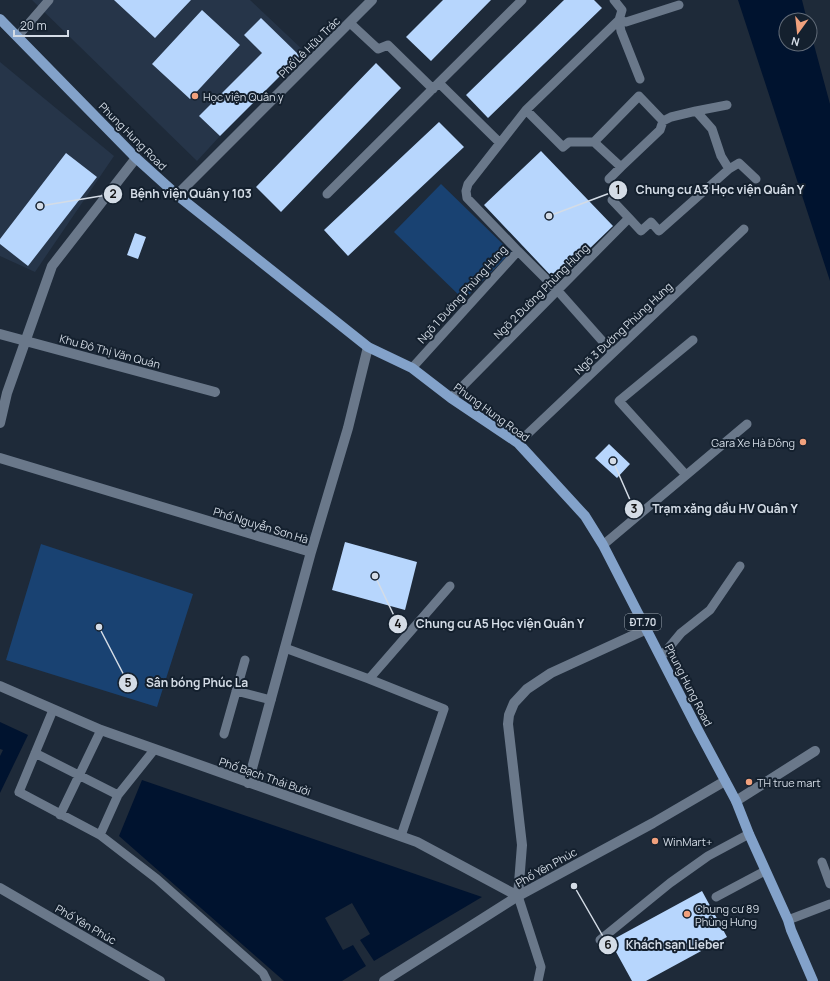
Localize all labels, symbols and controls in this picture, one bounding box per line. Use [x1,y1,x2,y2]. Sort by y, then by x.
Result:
scale bar [14,12,68,38]
north arrow [778,12,818,52]
street label: Phố Lê Hữu Trác [275,13,343,81]
text: 20 m [20,17,47,34]
text: N [789,34,801,50]
place label: Học viện Quân y [203,89,284,104]
marker: Học viện Quân y [190,91,200,101]
street label: Phung Hung Road [96,99,170,173]
callout: Chung cư A3 Học viện Quân Y [608,178,813,202]
text: 1 [615,181,621,198]
text: Chung cư A3 Học viện Quân Y [636,181,805,198]
callout: Bệnh viện Quân y 103 [103,182,260,206]
text: 2 [109,185,117,202]
text: Bệnh viện Quân y 103 [130,185,252,202]
street label: Ngõ 2 Đường Phùng Hưng [490,240,592,342]
street label: Ngõ 1 Đường Phùng Hưng [414,242,510,346]
street label: Ngõ 3 Đường Phùng Hưng [571,279,675,377]
street label: Khu Đô Thị Văn Quán [58,330,162,372]
street label: Phung Hung Road [451,379,533,445]
place label: Gara Xe Hà Đông [711,435,795,450]
marker: Gara Xe Hà Đông [798,437,808,447]
callout: Trạm xăng dầu HV Quân Y [624,497,805,521]
text: 3 [631,500,638,517]
text: Trạm xăng dầu HV Quân Y [652,500,798,517]
street label: Phố Nguyễn Sơn Hà [212,503,310,547]
callout: Chung cư A5 Học viện Quân Y [388,612,592,636]
road number: ĐT.70 [625,614,661,630]
text: 4 [394,615,402,632]
text: Chung cư A5 Học viện Quân Y [416,615,585,632]
street label: Phung Hung Road [662,641,716,729]
callout: Sân bóng Phúc La [118,671,257,695]
text: 5 [124,674,132,691]
text: Sân bóng Phúc La [146,674,248,691]
street label: Phố Bạch Thái Bưởi [217,753,313,799]
place label: TH true mart [757,775,821,790]
marker: TH true mart [744,777,754,787]
place label: WinMart+ [663,834,712,849]
marker: WinMart+ [650,836,660,846]
street label: Phố Yên Phúc [513,844,579,890]
street label: Phố Yên Phúc [53,901,119,947]
place label: Chung cư 89 Phùng Hưng [695,901,759,929]
marker: Chung cư 89 Phùng Hưng [682,909,692,919]
callout: Khách sạn Lieber [598,933,732,957]
text: 6 [604,936,612,953]
text: Khách sạn Lieber [626,936,725,953]

